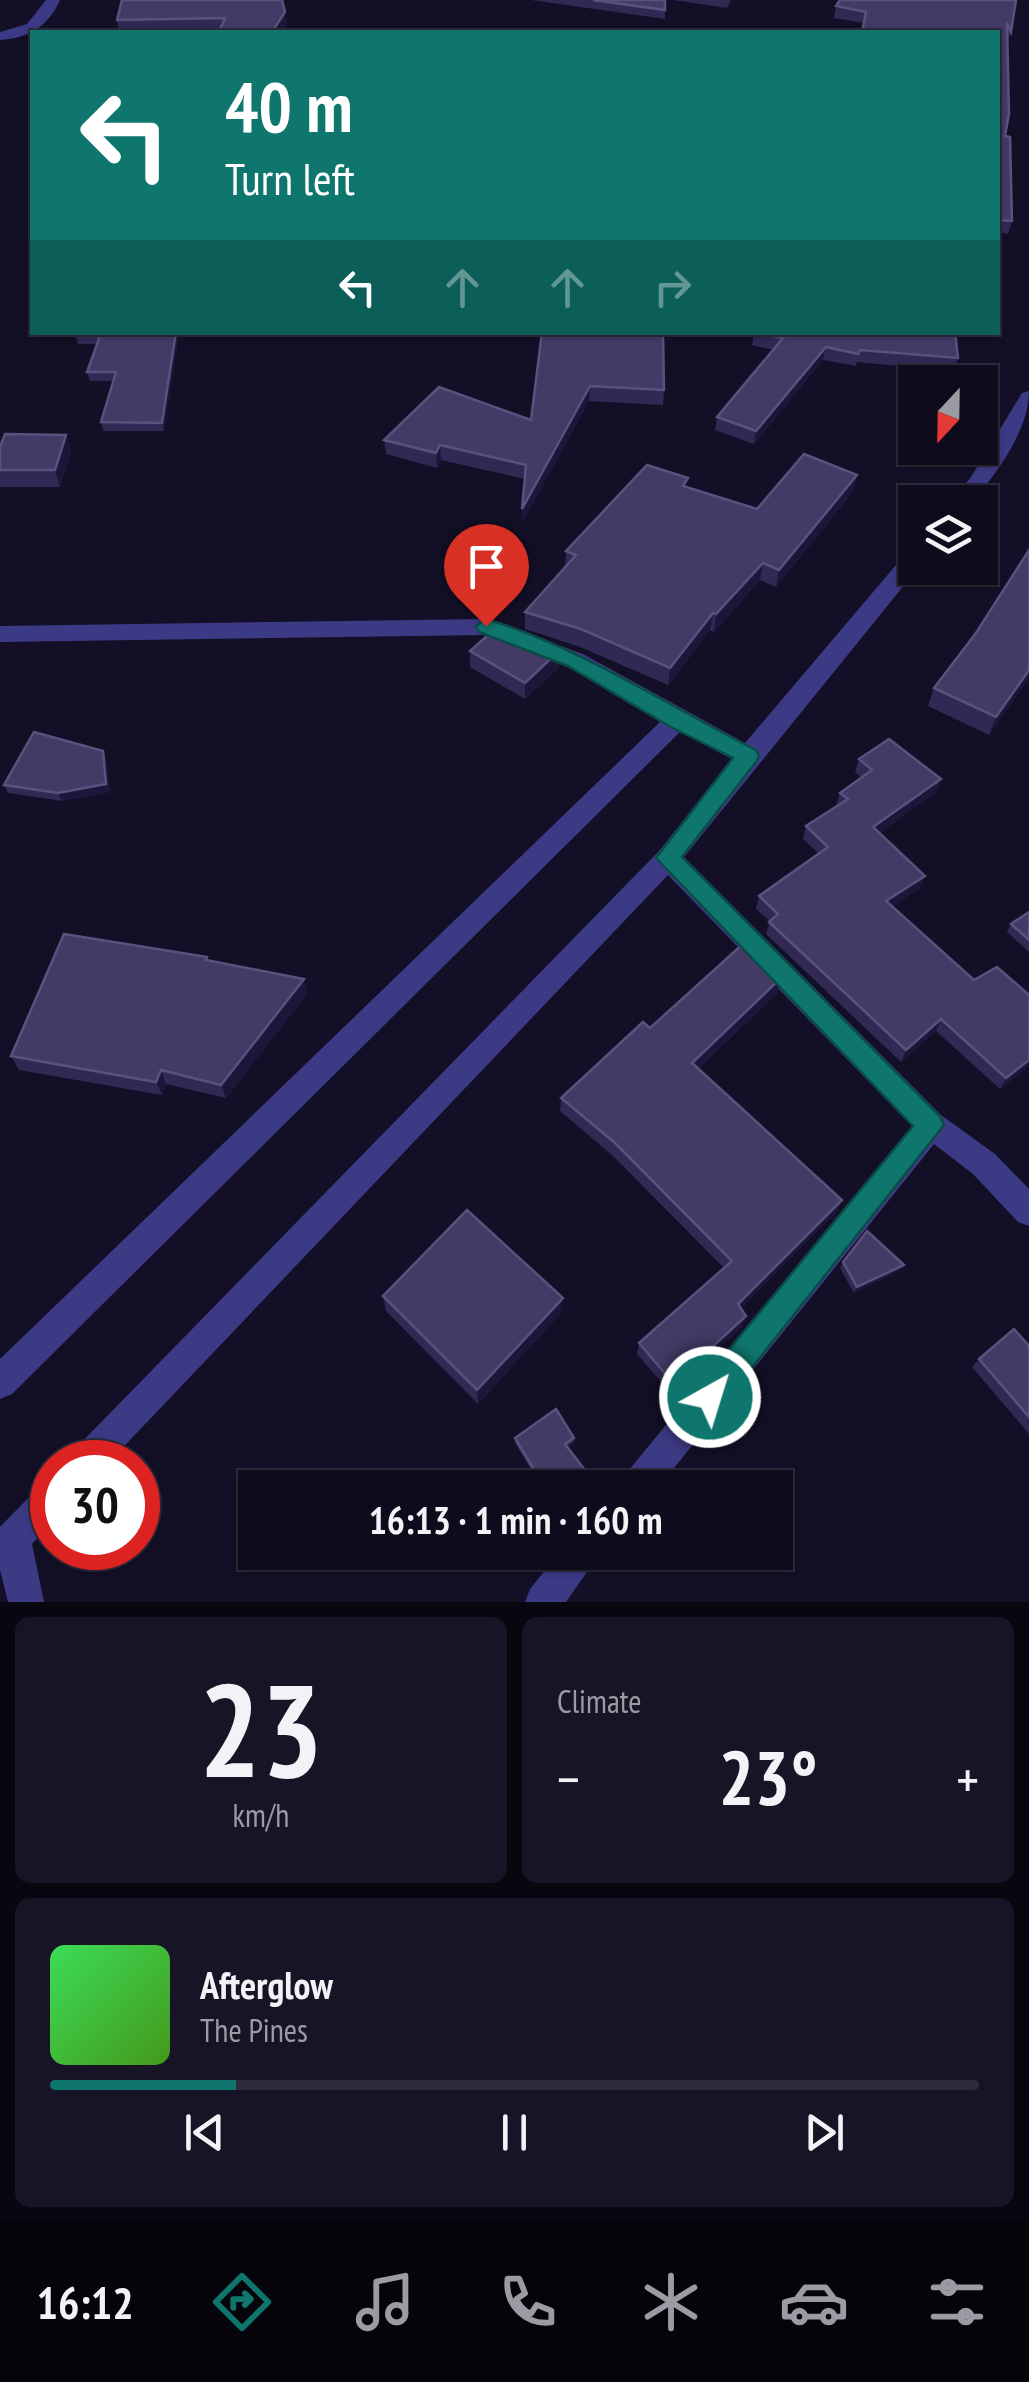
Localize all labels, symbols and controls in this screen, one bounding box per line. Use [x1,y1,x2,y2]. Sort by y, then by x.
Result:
text: 40 m [225,61,353,151]
icon: left [60,70,190,200]
text: Turn left [225,149,355,207]
icon: left [330,260,385,315]
icon: ahead [435,260,490,315]
icon: ahead [540,260,595,315]
icon: right [645,260,700,315]
north arrow [898,365,998,465]
map controls [898,365,998,585]
button: layers [898,485,998,585]
pin [444,524,529,627]
icon: arrive [459,539,514,594]
position arrow [658,1345,762,1449]
speed limit sign: 30 [30,1440,160,1570]
text: 16:13 · 1 min · 160 m [369,1495,662,1544]
text: 23 [199,1645,323,1813]
text: Climate [557,1680,641,1722]
text: 23° [718,1729,818,1826]
text: − [557,1743,580,1814]
text: + [956,1743,979,1814]
text: km/h [233,1794,289,1836]
text: Afterglow [200,1960,333,2009]
text: The Pines [200,2009,308,2051]
icon: previous [177,2105,232,2160]
icon: pause [487,2105,542,2160]
icon: next [797,2105,852,2160]
icon: directions [207,2267,277,2337]
icon: music [350,2267,420,2337]
icon: phone [493,2267,563,2337]
icon: climate [636,2267,706,2337]
icon: car [779,2267,849,2337]
icon: filters [922,2267,992,2337]
text: 16:12 [37,2273,134,2331]

